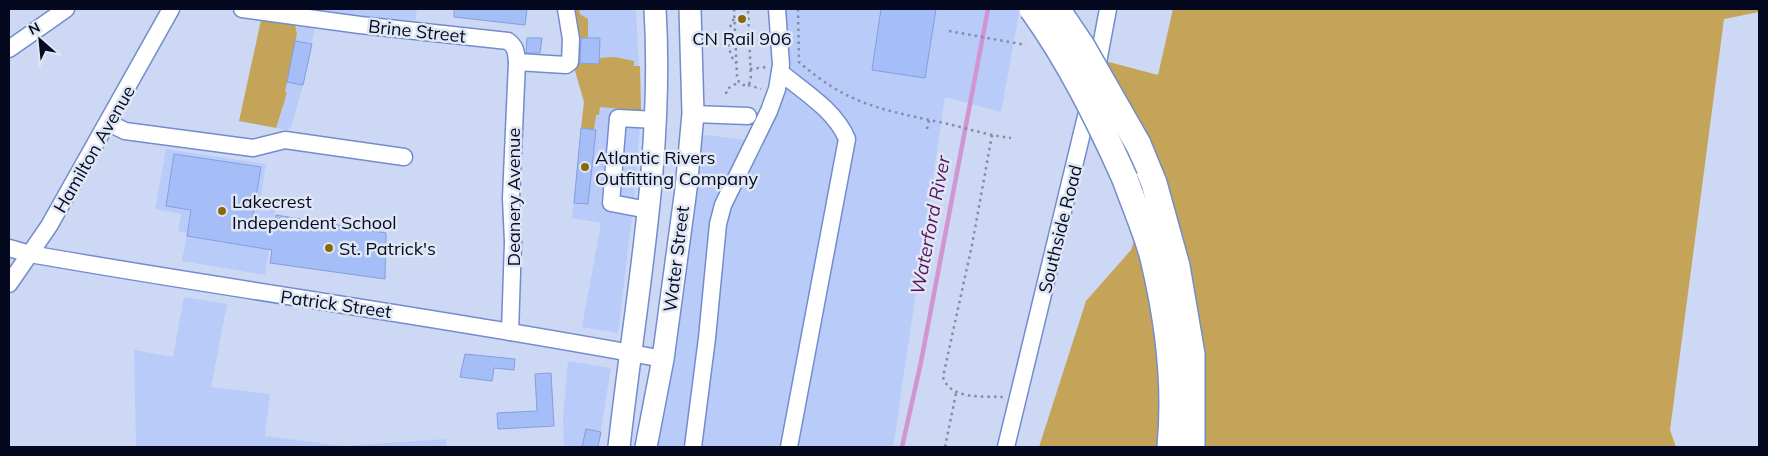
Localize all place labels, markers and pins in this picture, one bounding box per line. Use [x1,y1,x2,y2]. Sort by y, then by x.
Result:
marker: CN Rail 906 [736,13,748,25]
place label: CN Rail 906 [692,27,792,50]
place label: Atlantic Rivers Outfitting Company [595,146,759,190]
marker: Atlantic Rivers Outfitting Company [579,161,591,173]
place label: Lakecrest Independent School [232,190,397,234]
marker: Lakecrest Independent School [216,205,228,217]
place label: St. Patrick's [339,237,436,260]
marker: St. Patrick's [323,242,335,254]

